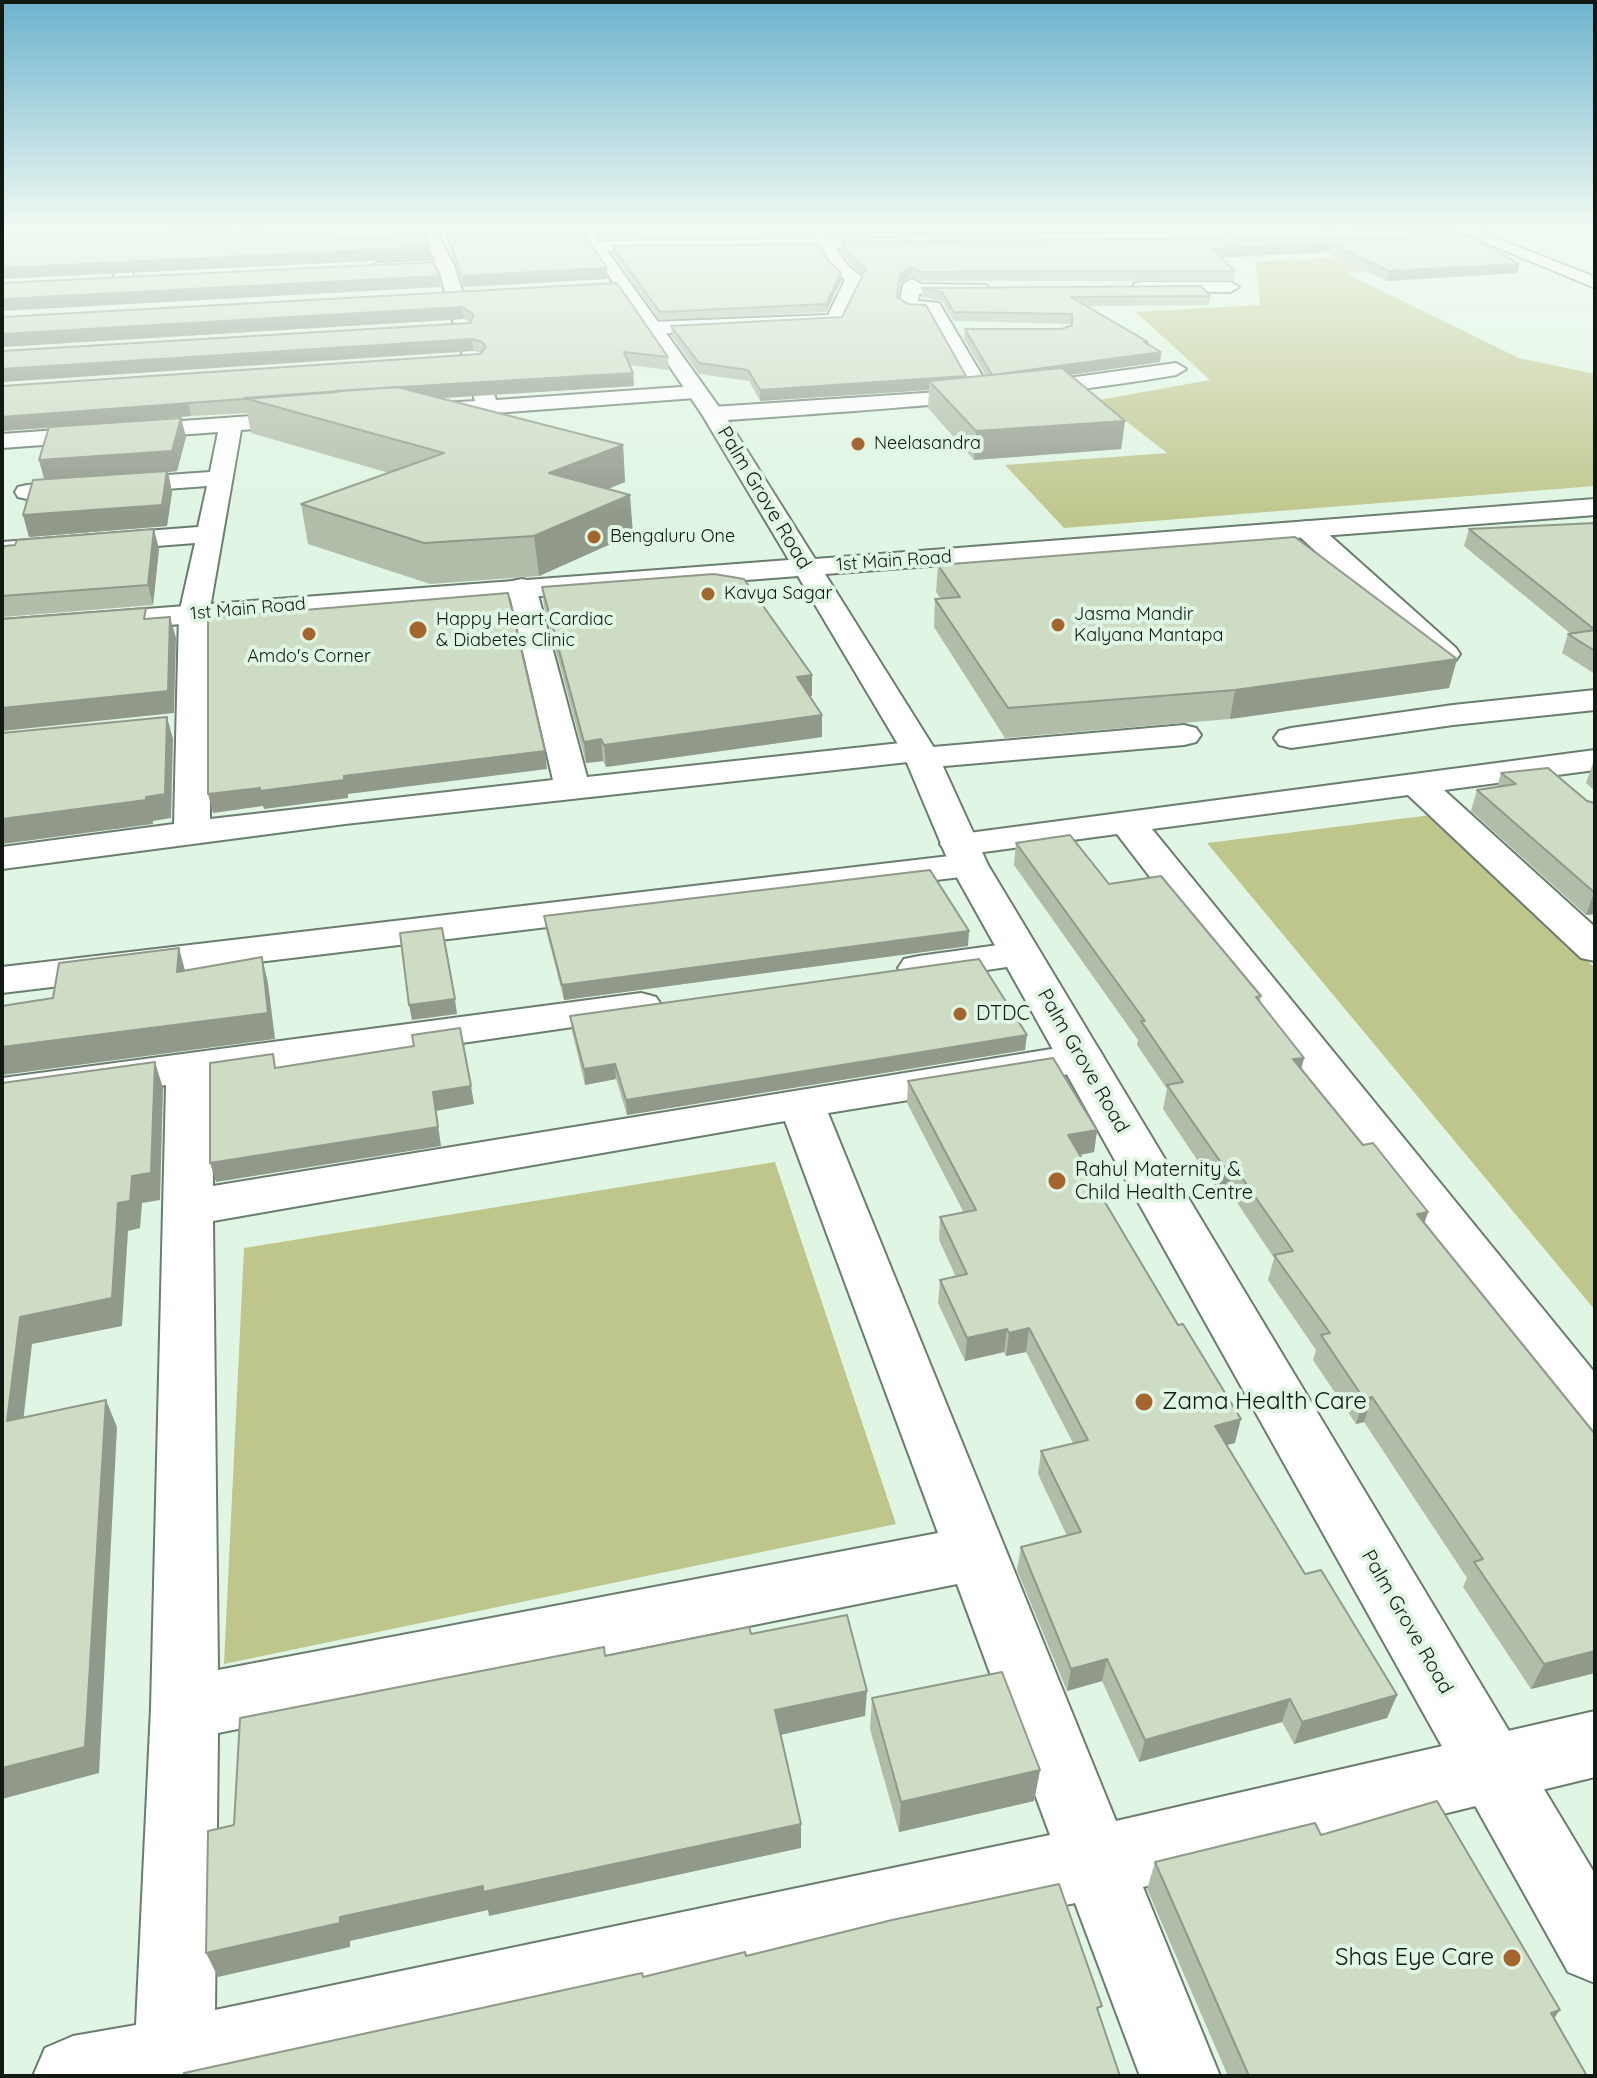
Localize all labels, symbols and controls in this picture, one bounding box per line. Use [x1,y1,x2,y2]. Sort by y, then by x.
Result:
street label: Palm Grove Road [712,422,816,574]
place label: Neelasandra [874,433,981,455]
marker: Neelasandra [849,435,867,453]
place label: Bengaluru One [610,526,735,548]
marker: Bengaluru One [585,528,603,546]
street label: 1st Main Road [836,546,952,576]
place label: Kavya Sagar [724,583,832,605]
marker: Kavya Sagar [699,585,717,603]
street label: 1st Main Road [189,593,307,625]
place label: Jasma Mandir Kalyana Mantapa [1074,604,1223,646]
place label: Happy Heart Cardiac & Diabetes Clinic [436,609,613,652]
marker: Jasma Mandir Kalyana Mantapa [1049,616,1067,634]
marker: Happy Heart Cardiac & Diabetes Clinic [407,619,429,641]
marker: Amdo's Corner [300,625,318,643]
place label: Amdo's Corner [247,646,371,668]
street label: Palm Grove Road [1032,985,1134,1137]
place label: DTDC [976,1002,1029,1026]
marker: DTDC [951,1005,969,1023]
place label: Rahul Maternity & Child Health Centre [1075,1158,1253,1205]
marker: Rahul Maternity & Child Health Centre [1046,1170,1068,1192]
place label: Zama Health Care [1162,1388,1367,1416]
marker: Zama Health Care [1133,1391,1155,1413]
street label: Palm Grove Road [1356,1546,1458,1698]
place label: Shas Eye Care [1335,1944,1494,1972]
marker: Shas Eye Care [1501,1947,1523,1969]

